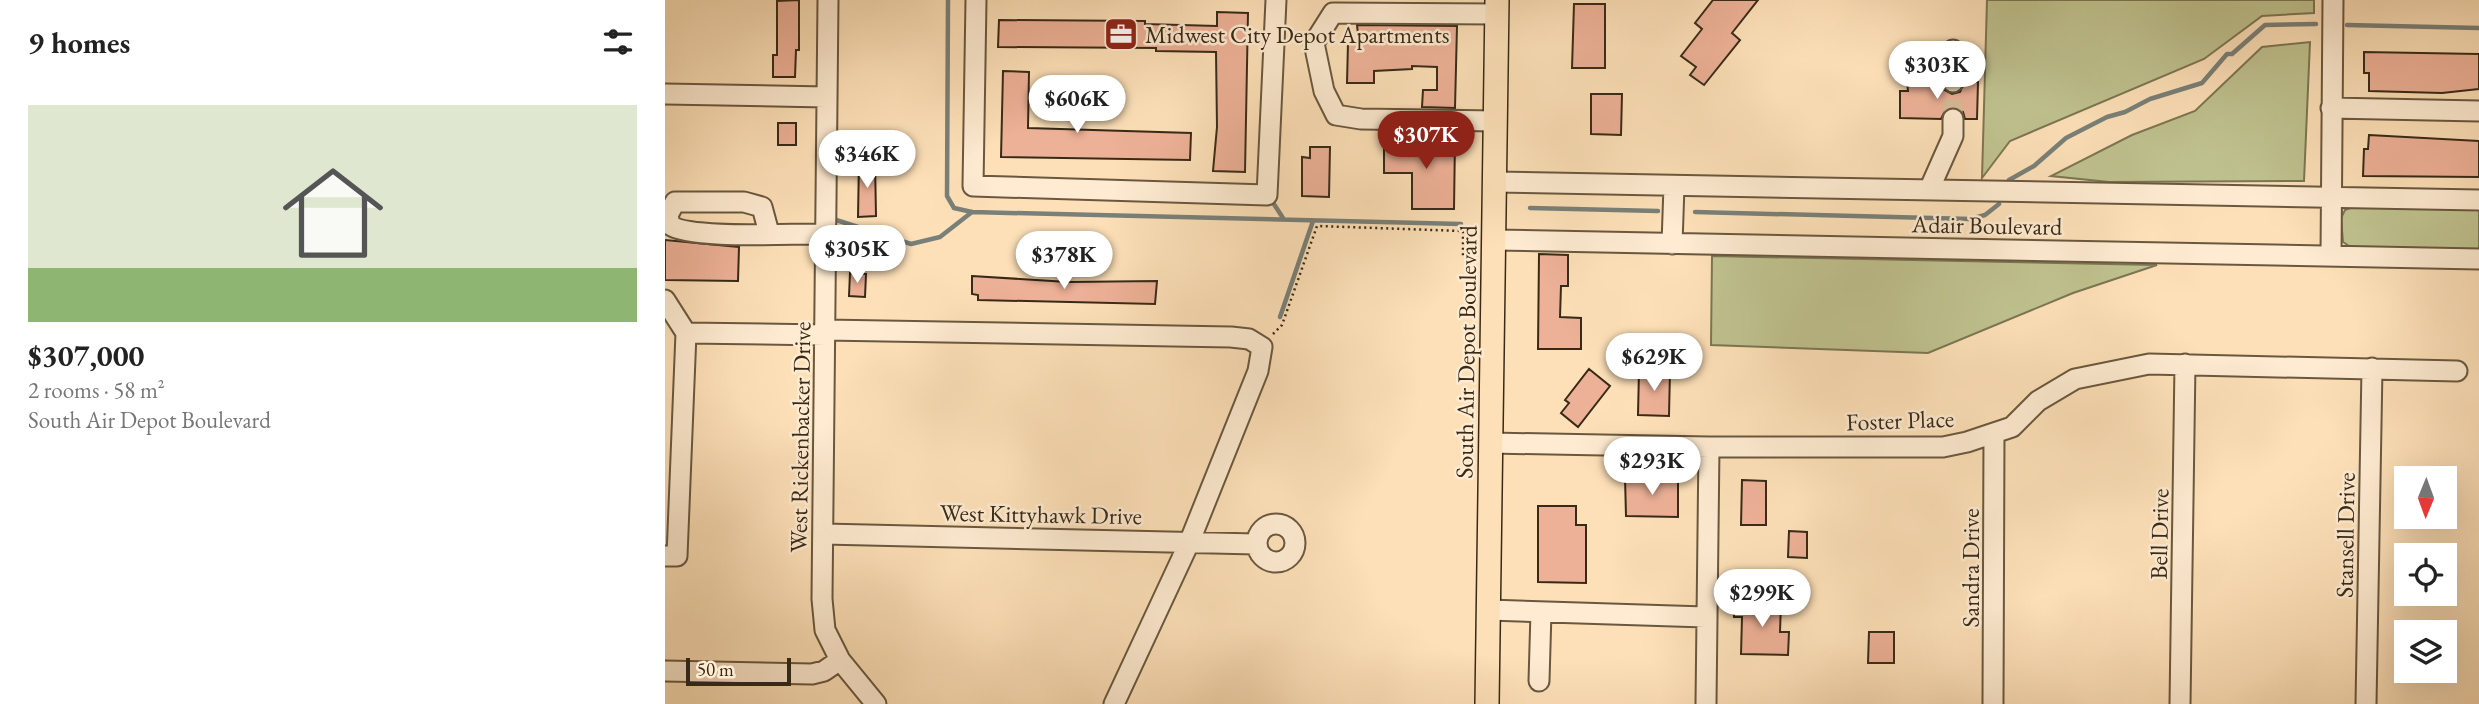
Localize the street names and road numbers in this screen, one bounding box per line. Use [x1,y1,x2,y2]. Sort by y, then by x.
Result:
street label: Adair Boulevard [1910,208,2063,242]
street label: South Air Depot Boulevard [1448,224,1484,479]
street label: West Rickenbacker Drive [782,321,818,553]
street label: Foster Place [1845,403,1955,437]
street label: Stansell Drive [2328,472,2362,598]
street label: Bell Drive [2143,488,2175,580]
street label: West Kittyhawk Drive [940,497,1142,531]
street label: Sandra Drive [1955,508,1986,628]

